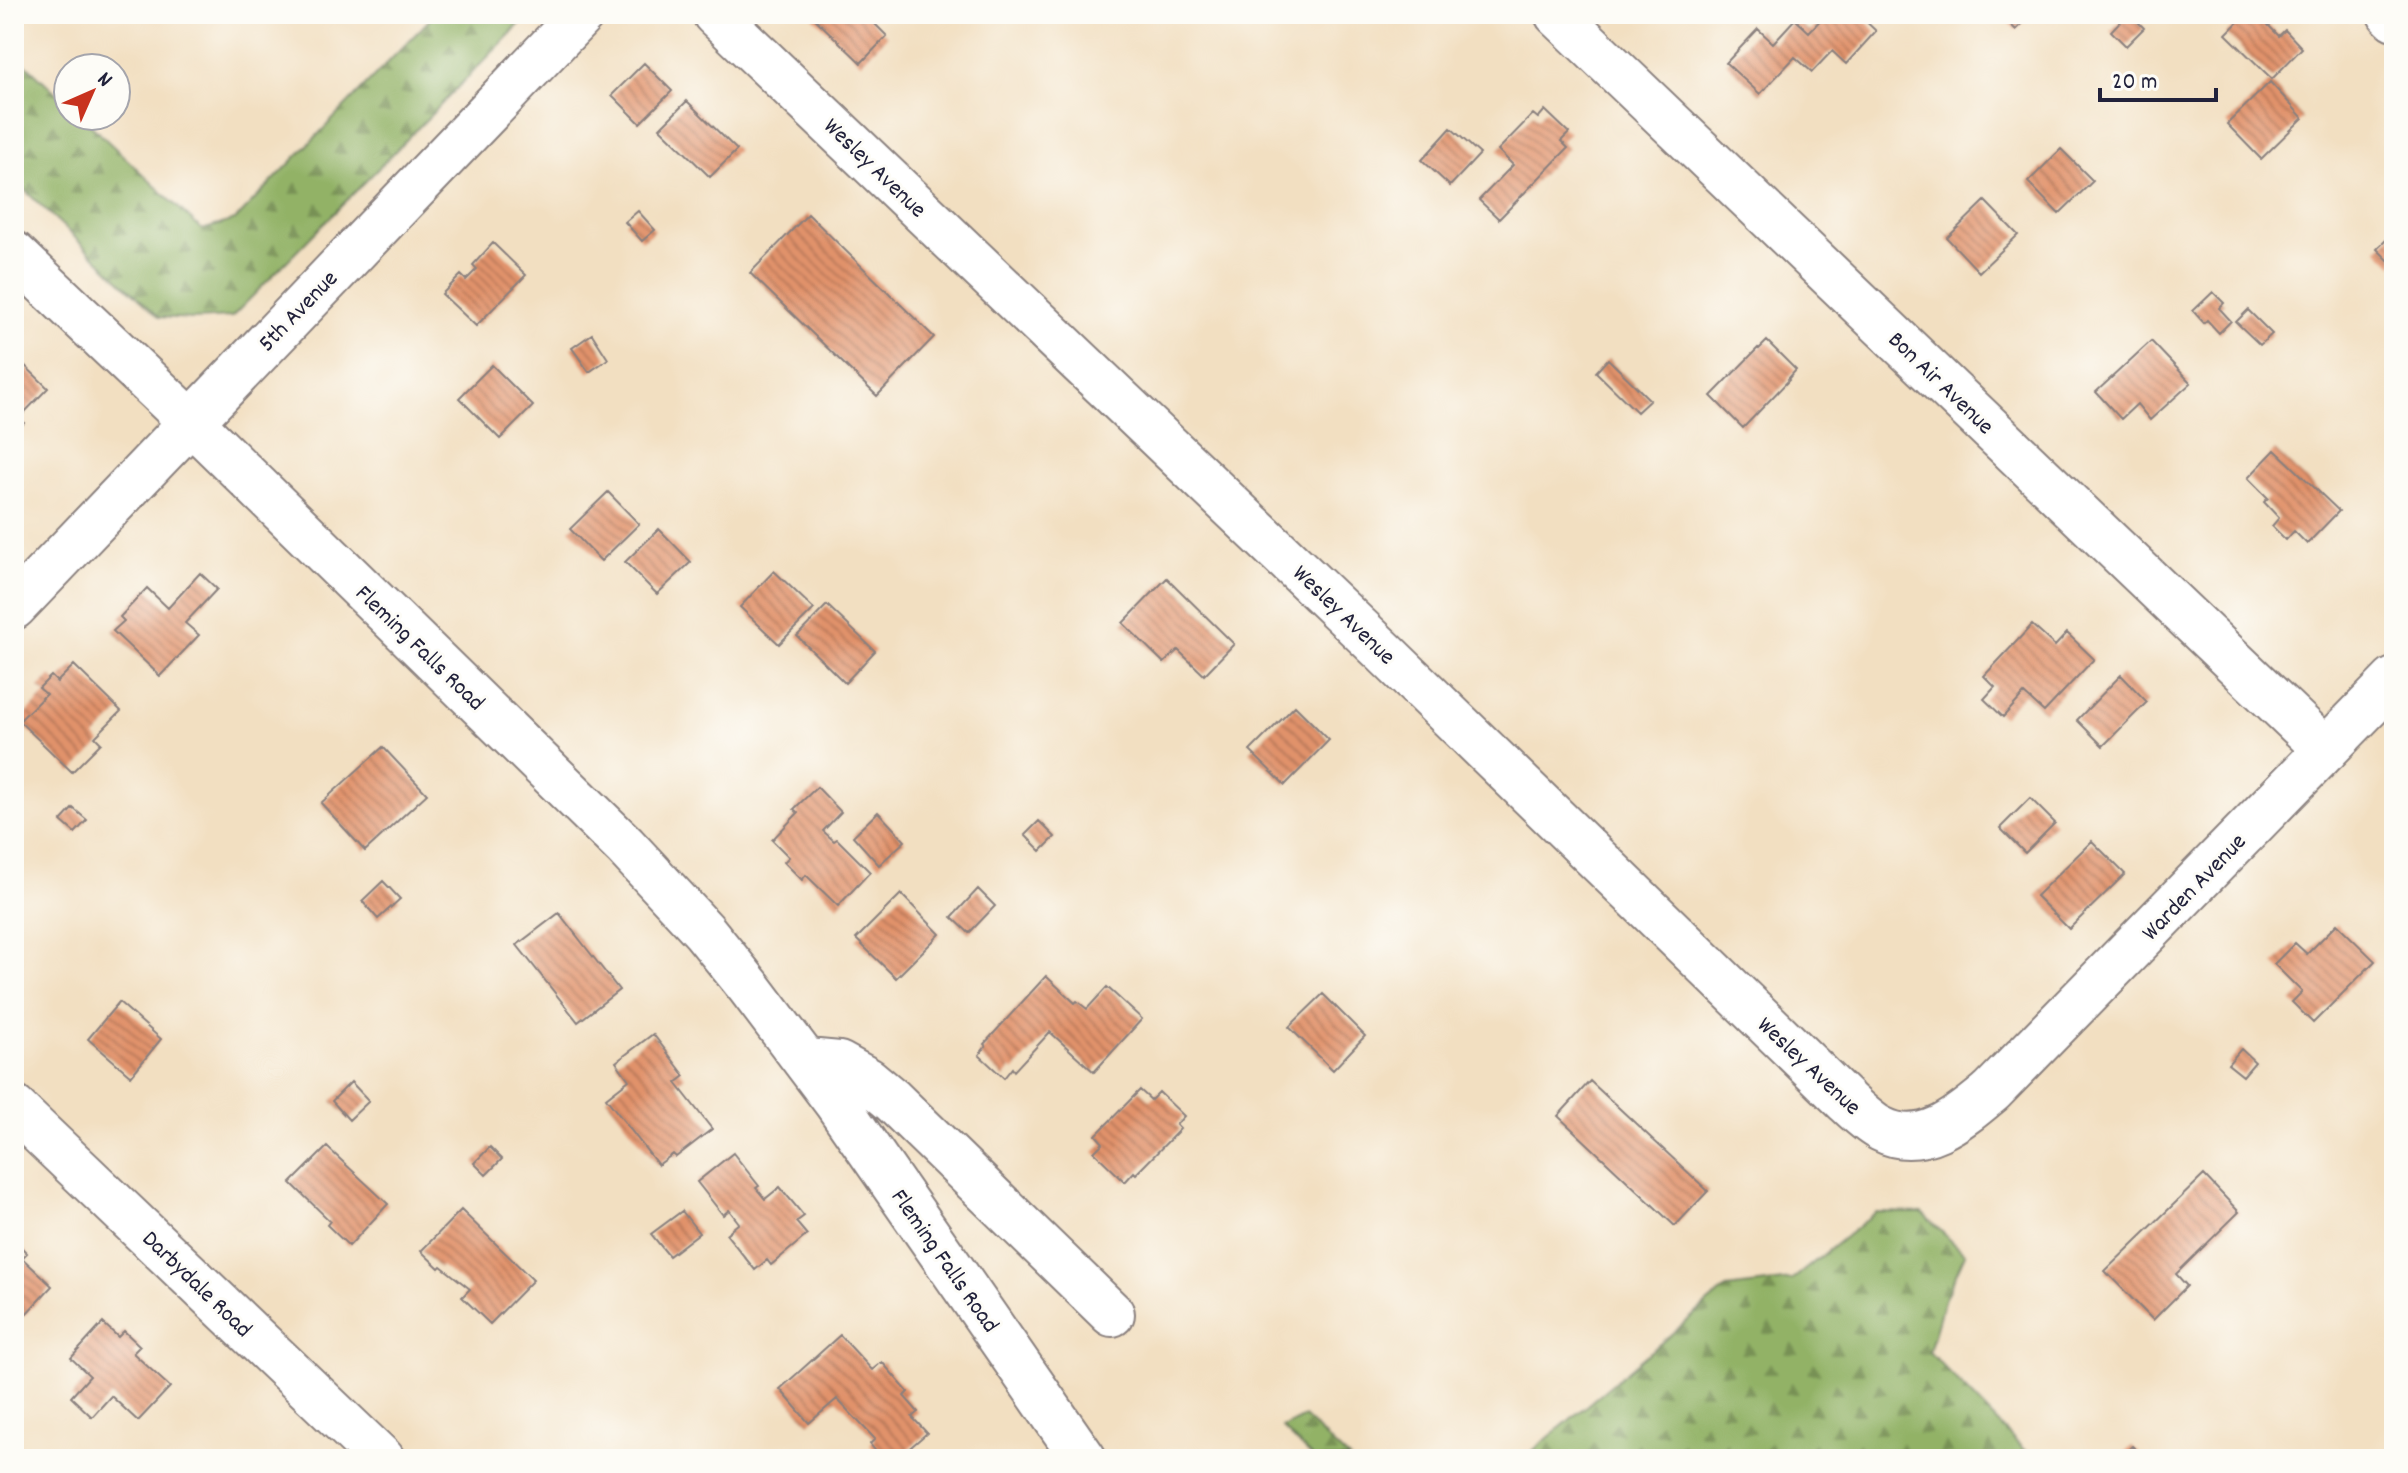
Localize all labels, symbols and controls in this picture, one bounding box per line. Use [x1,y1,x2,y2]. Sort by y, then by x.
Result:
north arrow [52,52,132,132]
scale bar [2100,52,2216,102]
text: N [89,66,119,95]
text: 20 m [2112,66,2158,100]
street label: Wesley Avenue [815,111,933,227]
street label: 5th Avenue [251,264,347,361]
street label: Bon Air Avenue [1879,325,2001,444]
street label: Wesley Avenue [1284,558,1402,674]
street label: Fleming Falls Road [346,578,491,720]
street label: Warden Avenue [2135,827,2255,950]
street label: Wesley Avenue [1748,1010,1868,1125]
street label: Fleming Falls Road [881,1183,1006,1341]
street label: Darbydale Road [133,1224,259,1347]

